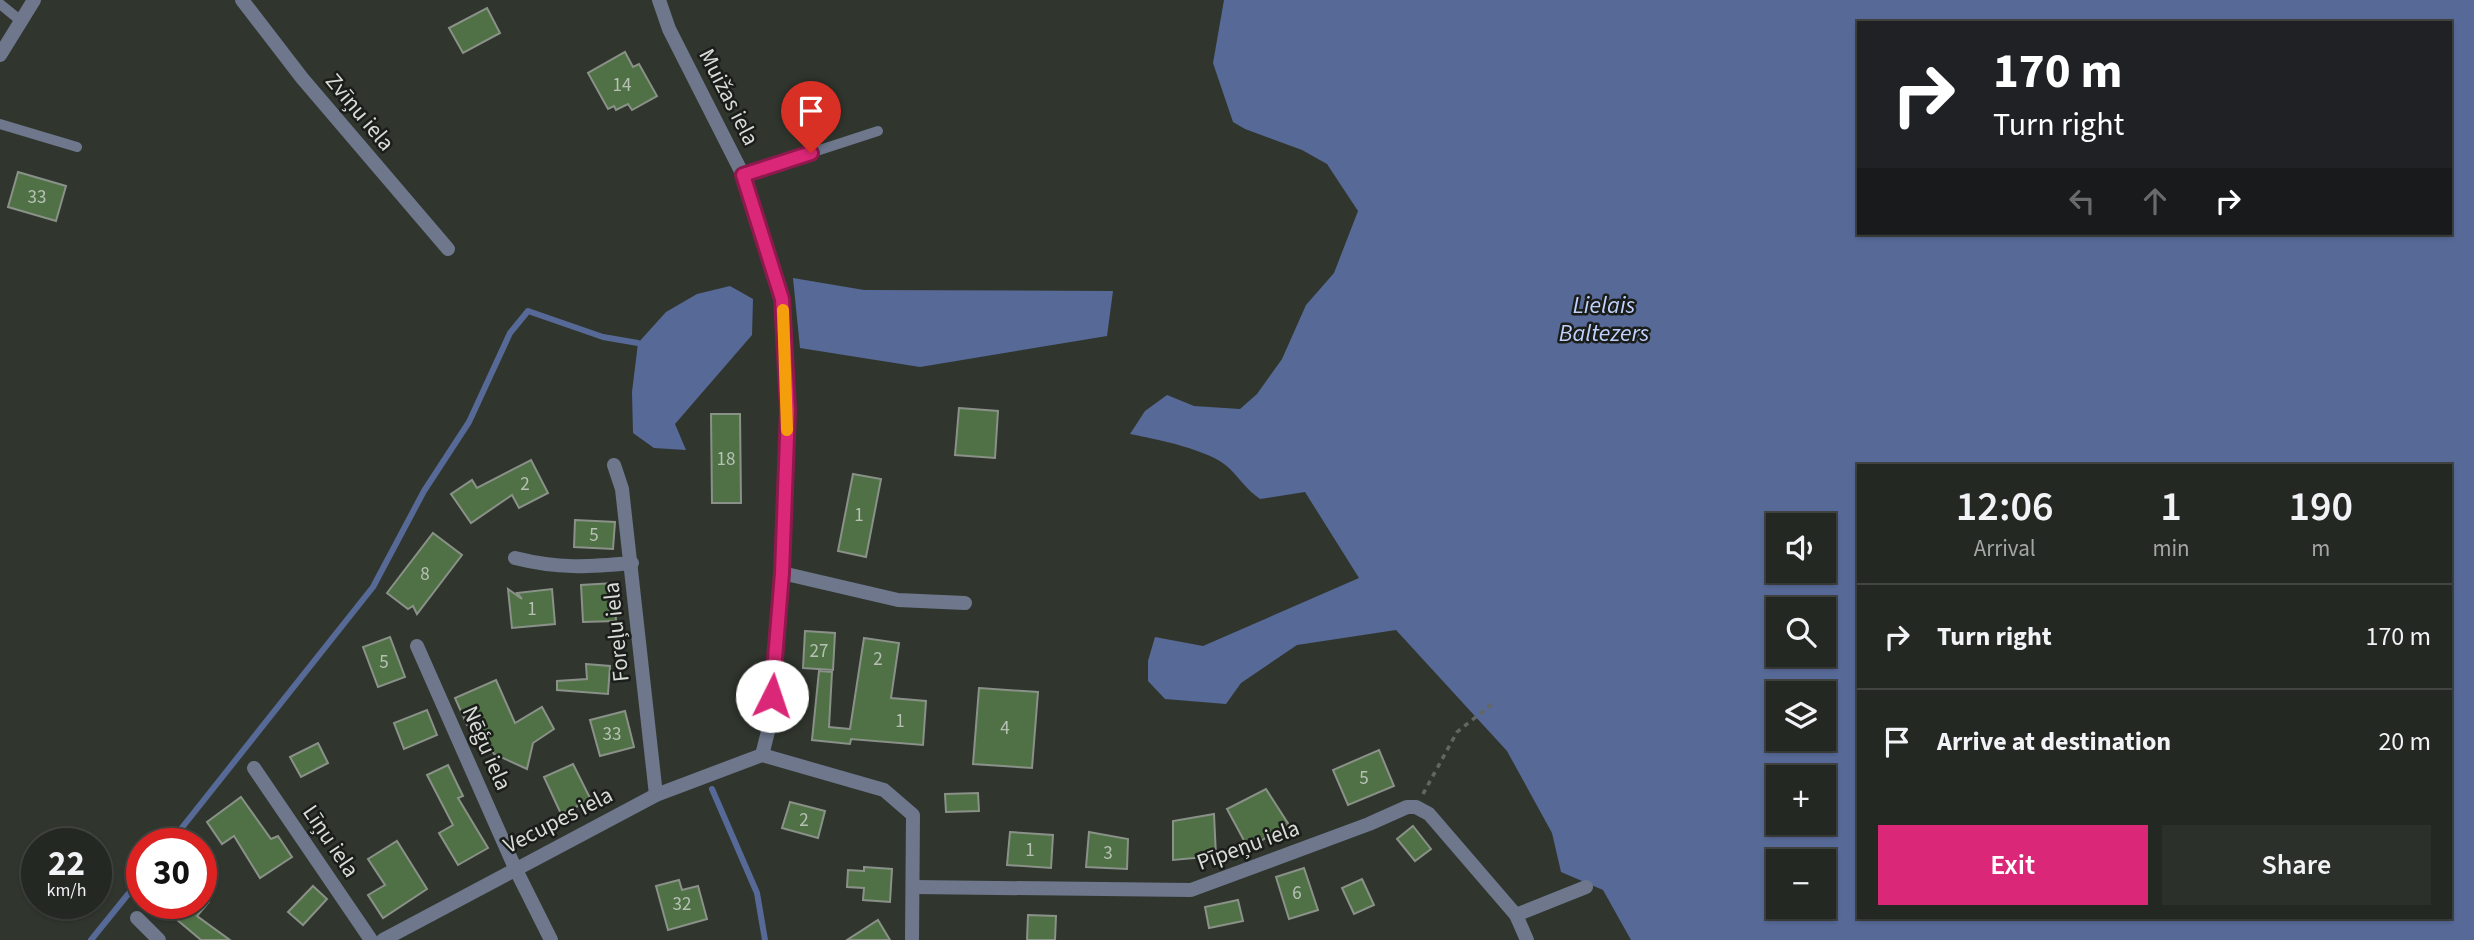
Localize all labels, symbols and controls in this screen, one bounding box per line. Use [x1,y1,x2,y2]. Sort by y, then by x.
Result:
text: 170 m [1993,37,2122,107]
street label: Muižas iela [691,43,767,151]
icon: right [1878,49,1969,140]
street label: Zvīņu iela [318,66,402,158]
house number: 14 [613,72,631,99]
pin [781,81,841,153]
icon: arrive [792,92,830,130]
text: Turn right [1993,102,2124,148]
icon: left [2063,182,2101,220]
icon: ahead [2136,182,2174,220]
icon: right [2209,182,2247,220]
house number: 33 [28,184,46,211]
water label: Lielais Baltezers [1559,288,1650,351]
house number: 18 [717,446,735,473]
house number: 2 [520,471,530,498]
text: 12:06 [1956,477,2054,537]
text: 1 [2160,477,2182,537]
text: 190 [2289,477,2353,537]
house number: 1 [854,502,864,529]
map controls [1766,513,1836,919]
button: sound [1766,513,1836,583]
house number: 5 [589,522,599,549]
text: Arrival [1974,532,2036,565]
text: min [2152,532,2190,565]
text: m [2311,532,2330,565]
house number: 8 [420,561,430,588]
street label: Foreļu iela [594,580,638,684]
house number: 1 [527,596,537,623]
button: search [1766,597,1836,667]
icon: right [1878,618,1916,656]
text: Turn right [1937,618,2052,655]
text: 170 m [2365,618,2431,655]
house number: 27 [810,638,828,665]
house number: 2 [873,646,883,673]
house number: 5 [379,649,389,676]
position arrow [735,659,809,733]
button: layers [1766,681,1836,751]
street label: Nēģu iela [454,701,520,795]
house number: 1 [895,708,905,735]
house number: 4 [1000,715,1010,742]
house number: 33 [603,721,621,748]
icon: arrive [1878,723,1916,761]
text: Arrive at destination [1937,723,2171,760]
text: 20 m [2378,723,2431,760]
house number: 5 [1359,765,1369,792]
button: + [1766,765,1836,835]
street label: Vecupes iela [498,778,618,862]
street label: Līņu iela [295,798,367,884]
house number: 2 [799,807,809,834]
street label: Pīpeņu iela [1192,811,1304,879]
button: Exit [1878,825,2148,905]
button: Share [2162,825,2431,905]
speed limit sign: 30 [126,828,217,919]
house number: 1 [1025,837,1035,864]
text: 22 [48,839,85,889]
house number: 3 [1103,840,1113,867]
button: − [1766,849,1836,919]
text: km/h [47,878,86,903]
house number: 6 [1292,880,1302,907]
house number: 32 [673,891,691,918]

